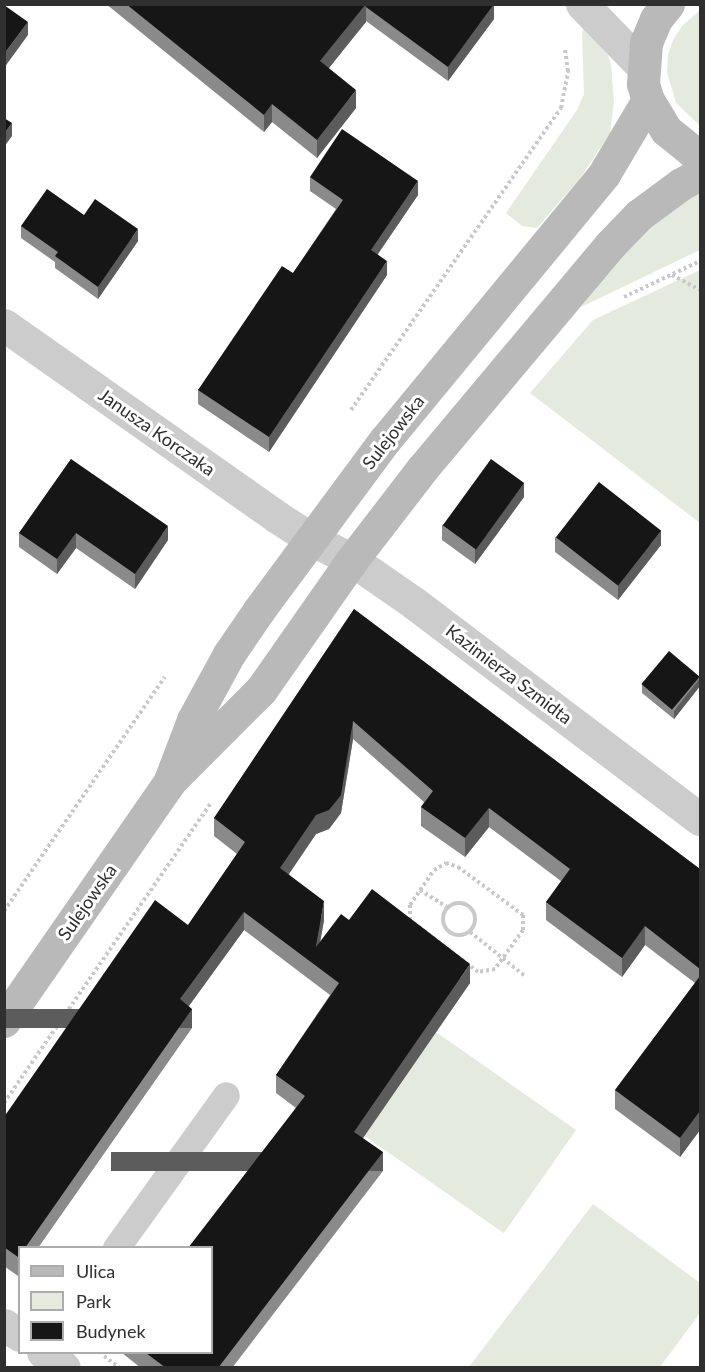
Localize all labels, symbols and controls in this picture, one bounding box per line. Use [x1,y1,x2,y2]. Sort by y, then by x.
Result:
street label: Janusza Korczaka [95,384,219,480]
street label: Sulejowska [357,391,429,473]
street label: Kazimierza Szmidta [442,620,576,728]
street label: Sulejowska [53,860,121,944]
legend [18,1246,213,1354]
text: Ulica [76,1260,115,1282]
text: Park [76,1290,111,1312]
text: Budynek [76,1320,146,1342]

